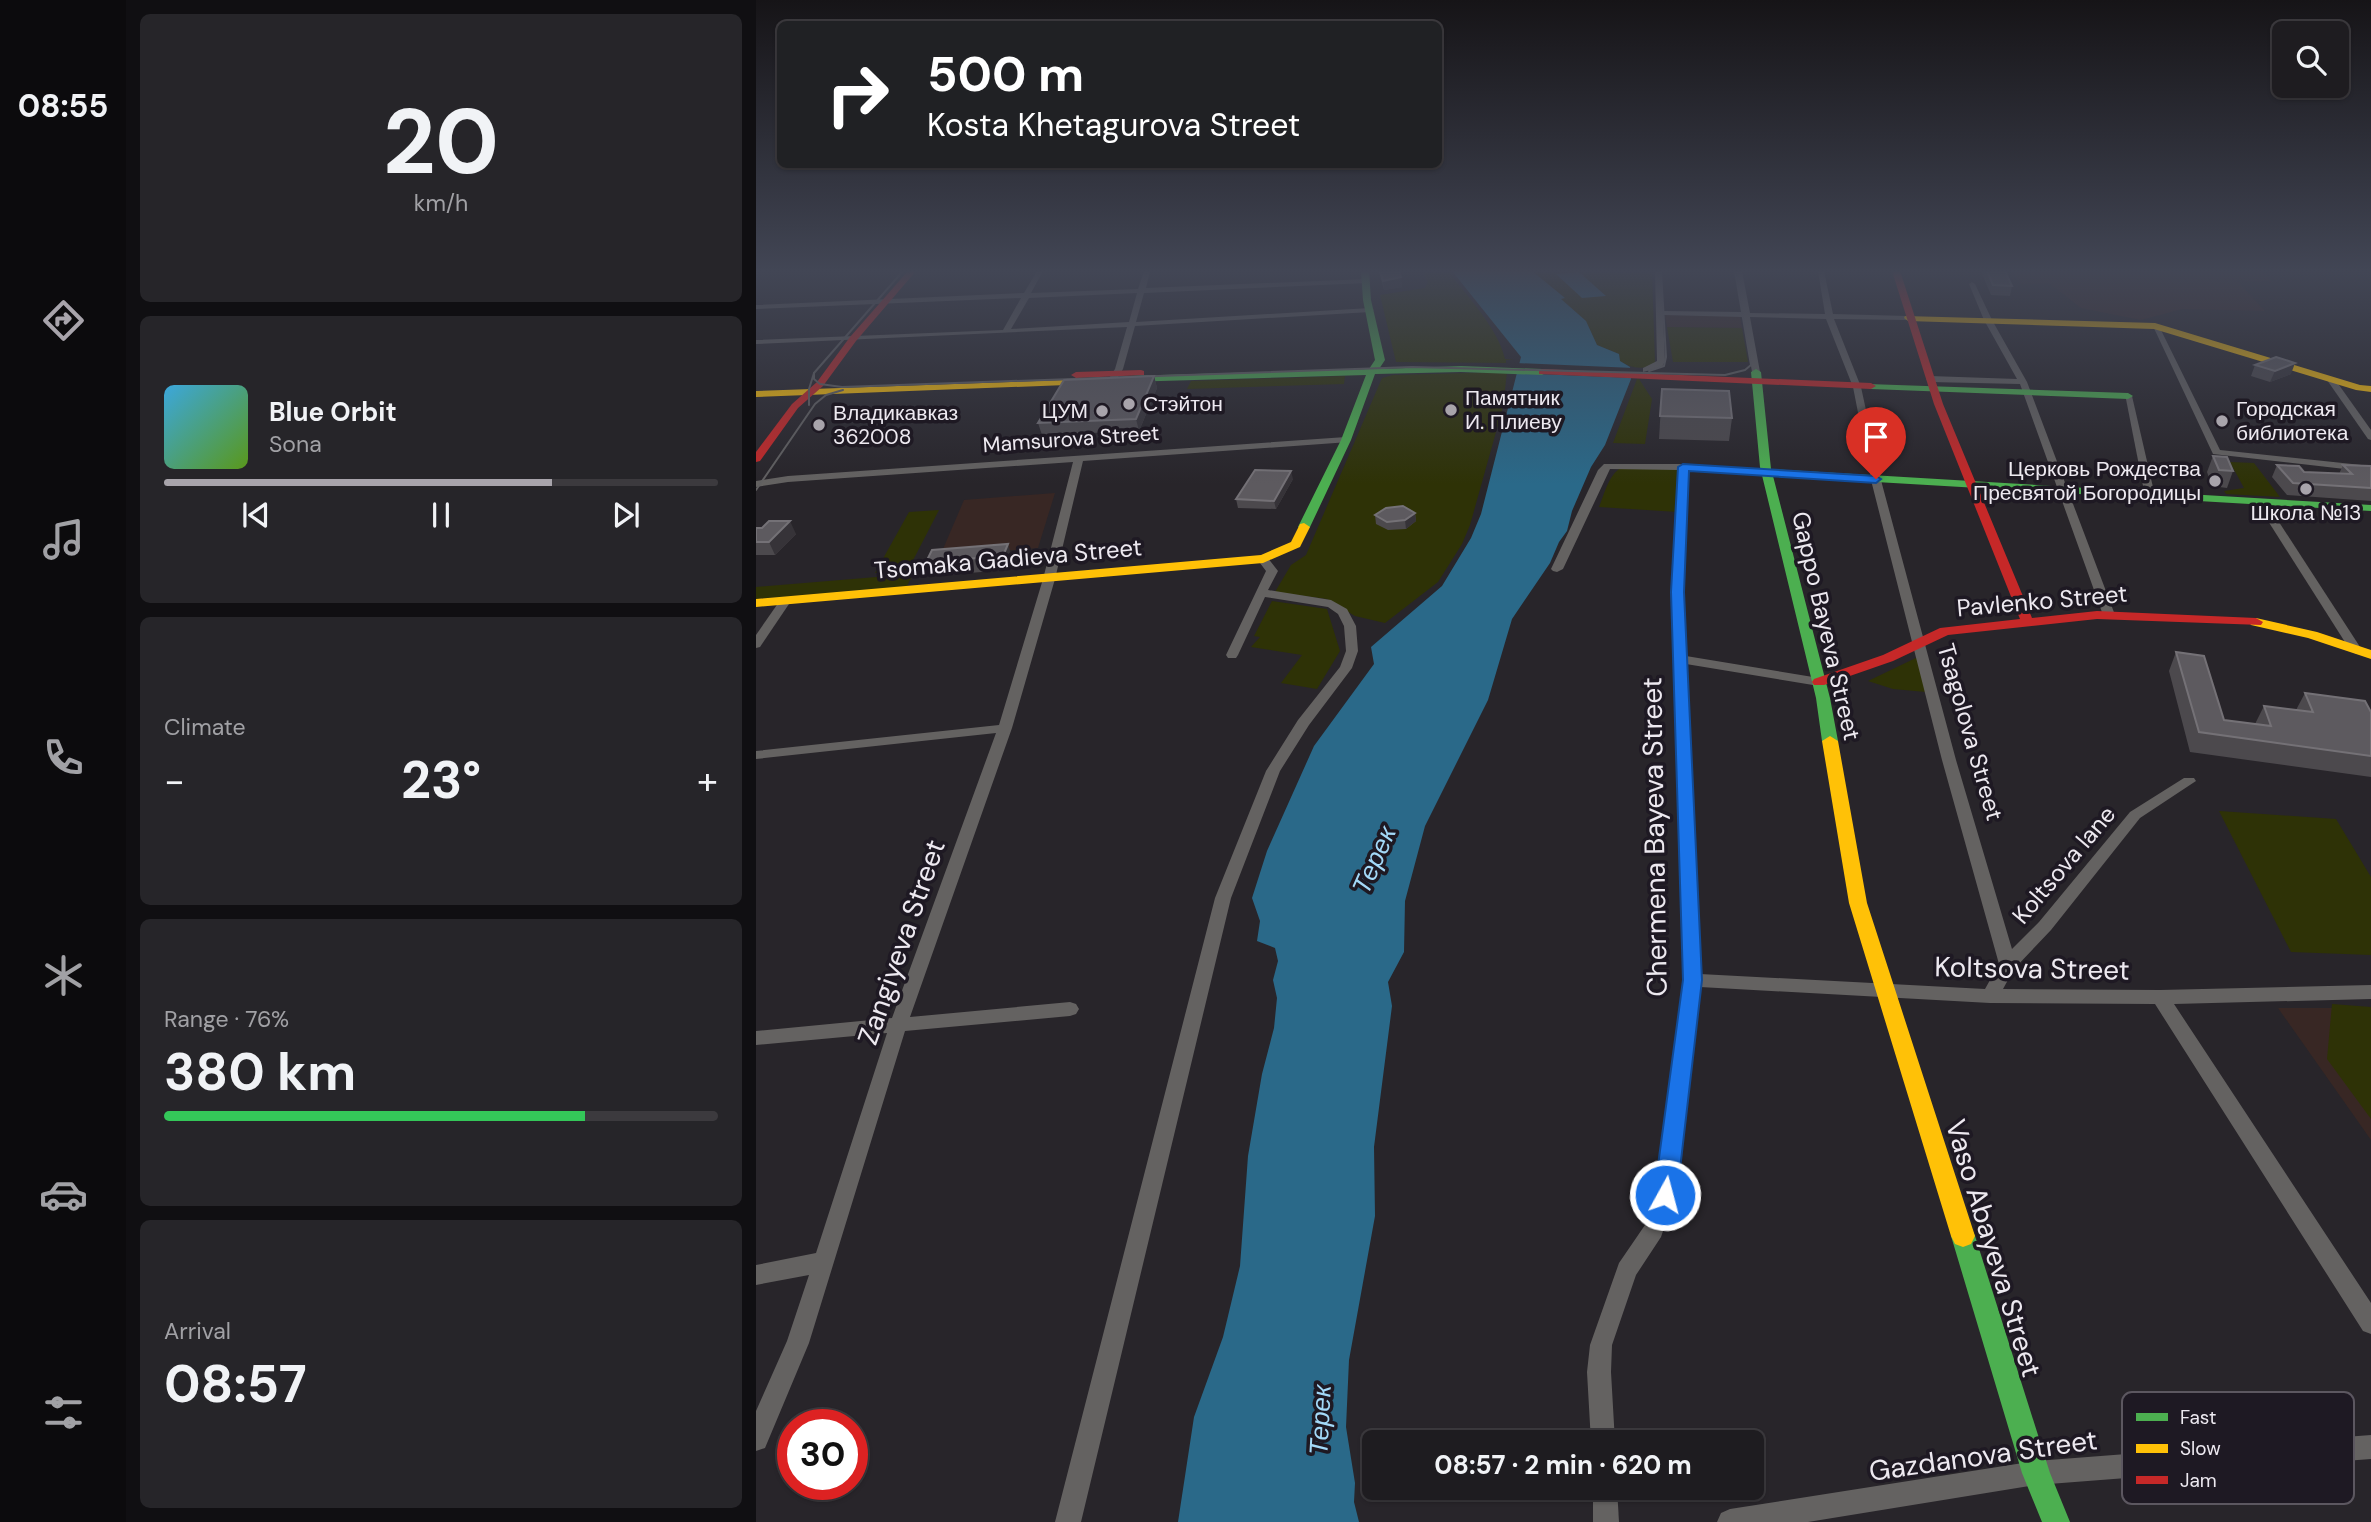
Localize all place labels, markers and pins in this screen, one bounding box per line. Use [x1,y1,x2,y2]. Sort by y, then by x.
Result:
place label: Памятник И. Плиеву [1465,384,1562,436]
place label: Стэйтон [1143,390,1223,418]
place label: Городская библиотека [2236,395,2349,447]
marker: Стэйтон [1121,396,1137,412]
place label: ЦУМ [1042,397,1088,425]
place label: Владикавказ 362008 [833,399,958,451]
marker: Памятник И. Плиеву [1443,402,1459,418]
marker: ЦУМ [1094,403,1110,419]
pin [1846,407,1906,479]
marker: Городская библиотека [2214,413,2230,429]
marker: Владикавказ 362008 [811,417,827,433]
place label: Церковь Рождества Пресвятой Богородицы [1973,455,2201,507]
marker: Церковь Рождества Пресвятой Богородицы [2207,473,2223,489]
marker: Школа №13 [2298,481,2314,497]
place label: Школа №13 [2251,499,2361,527]

